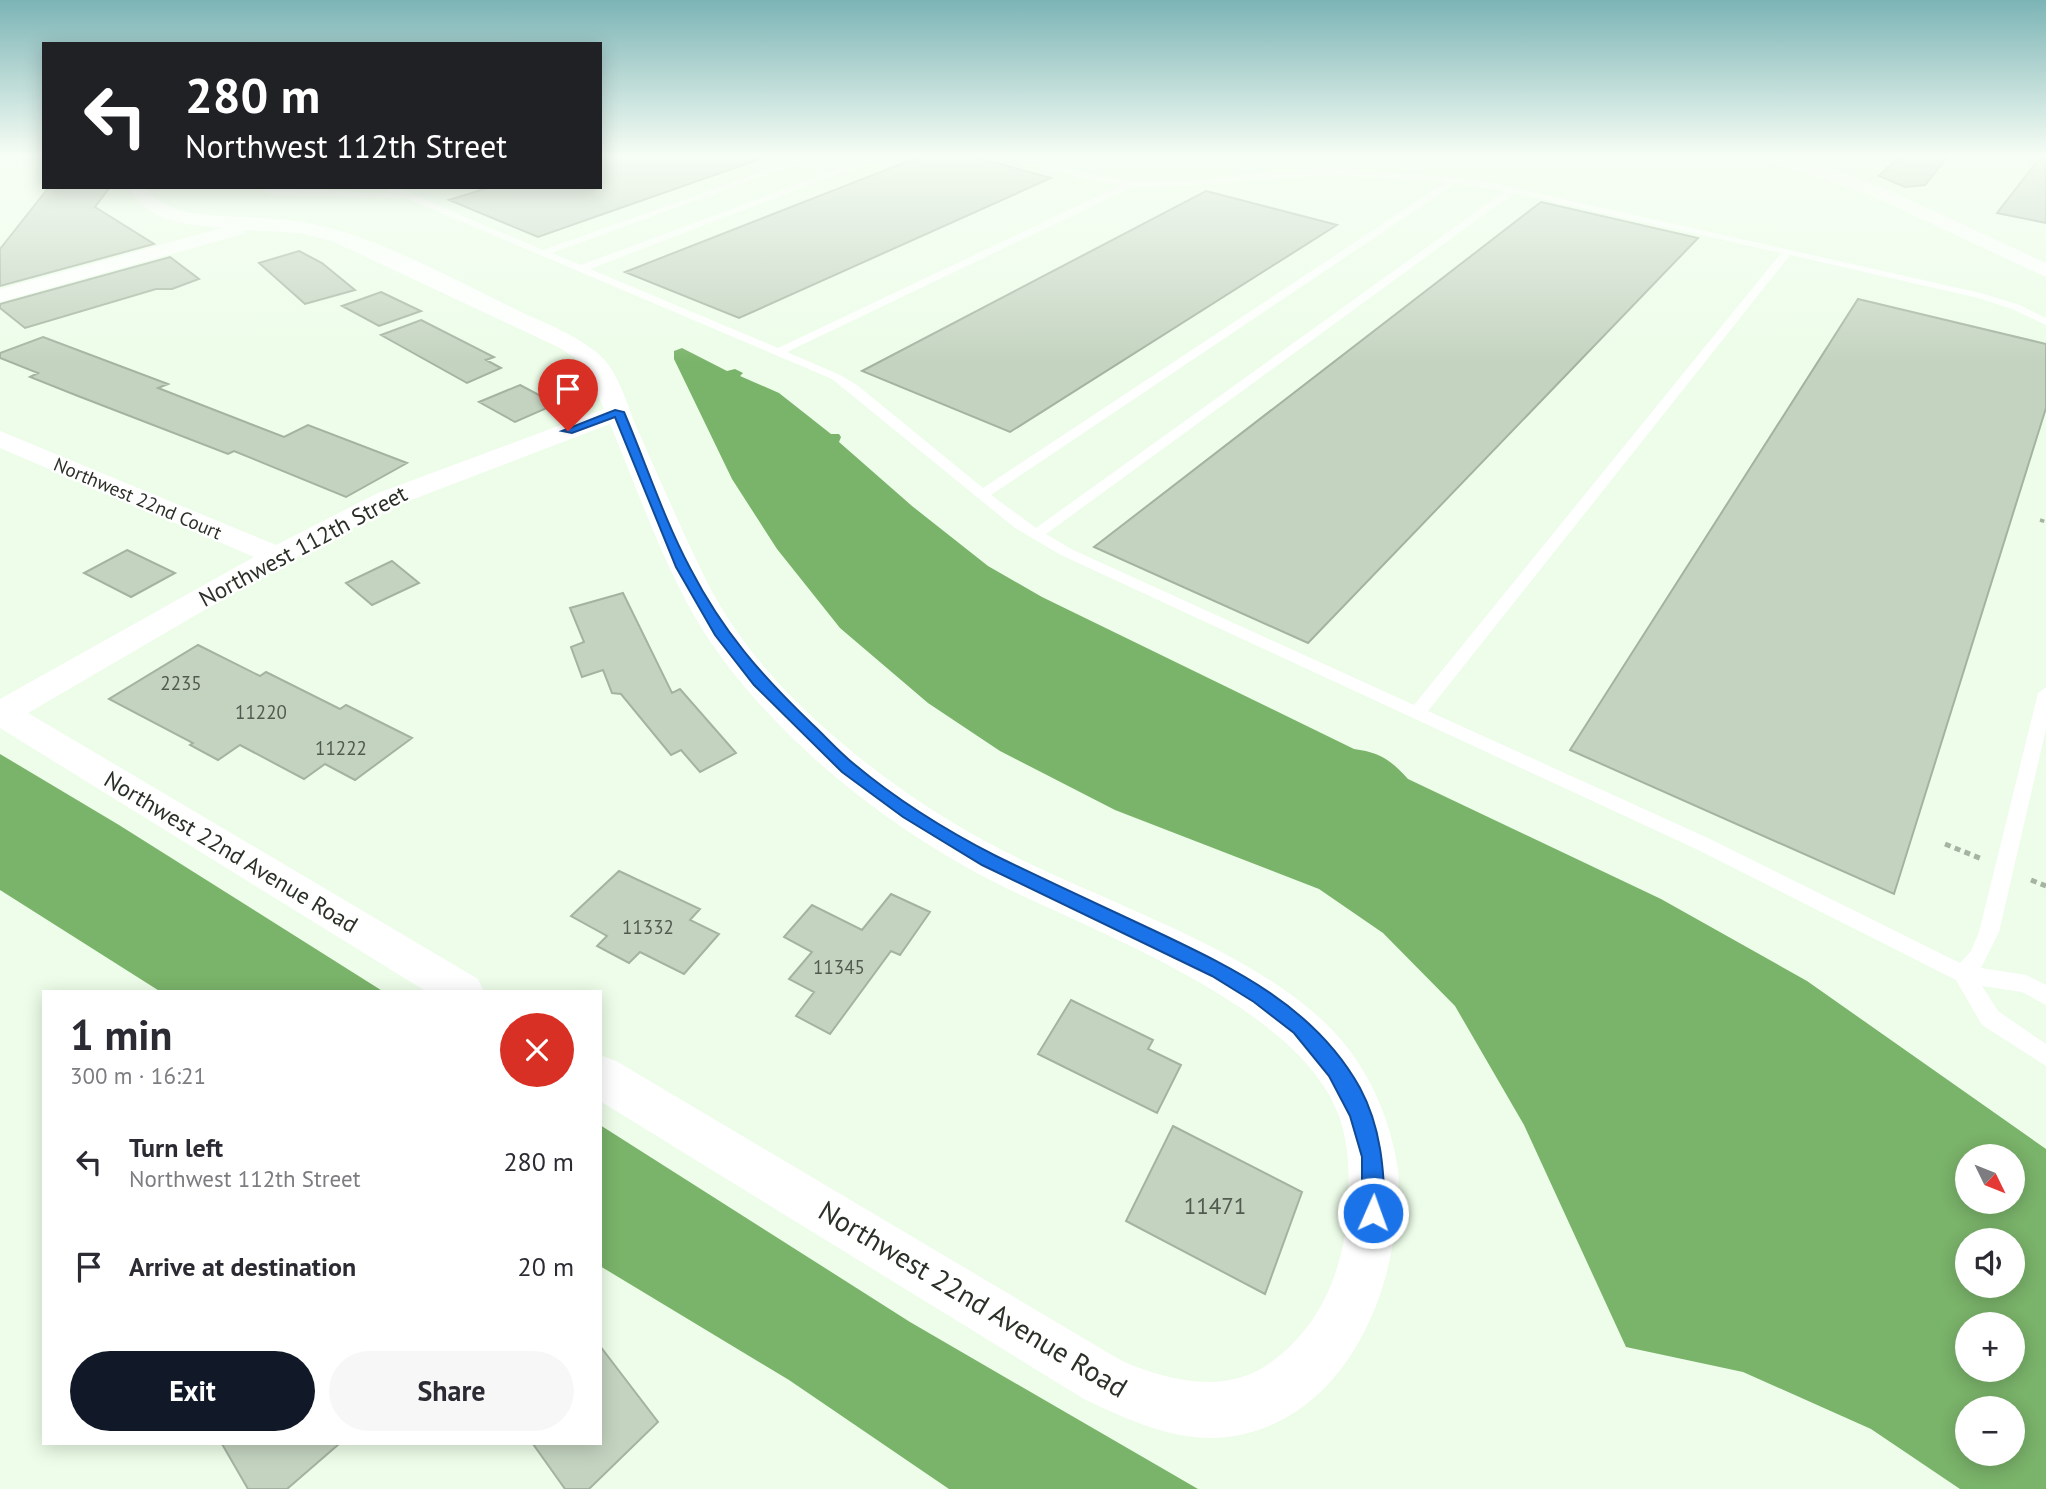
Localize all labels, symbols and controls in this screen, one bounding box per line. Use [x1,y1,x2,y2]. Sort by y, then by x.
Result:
text: 280 m [185,63,320,127]
icon: left [70,70,161,161]
text: Northwest 112th Street [185,125,507,167]
pin [538,359,598,431]
icon: arrive [549,370,587,408]
street label: Northwest 22nd Court [50,452,226,544]
street label: Northwest 112th Street [194,478,412,613]
house number: 2235 [160,671,202,695]
house number: 11220 [235,700,287,724]
house number: 11222 [315,736,367,760]
street label: Northwest 22nd Avenue Road [99,764,363,939]
house number: 11332 [622,915,674,939]
house number: 11345 [813,955,865,979]
text: 1 min [70,1007,172,1062]
button: close [500,1013,574,1087]
text: 300 m · 16:21 [70,1061,206,1090]
text: Turn left [129,1131,223,1164]
icon: left [70,1143,108,1181]
north arrow [1955,1144,2025,1214]
map controls [1955,1144,2025,1466]
text: 280 m [503,1145,574,1178]
text: Northwest 112th Street [129,1164,361,1193]
position arrow [1336,1176,1410,1250]
house number: 11471 [1184,1191,1246,1220]
street label: Northwest 22nd Avenue Road [812,1192,1134,1406]
button: sound [1955,1228,2025,1298]
icon: arrive [70,1248,108,1286]
text: Arrive at destination [129,1250,356,1283]
text: 20 m [518,1250,574,1283]
button: + [1955,1312,2025,1382]
button: Exit [70,1351,315,1431]
button: Share [329,1351,574,1431]
button: − [1955,1396,2025,1466]

